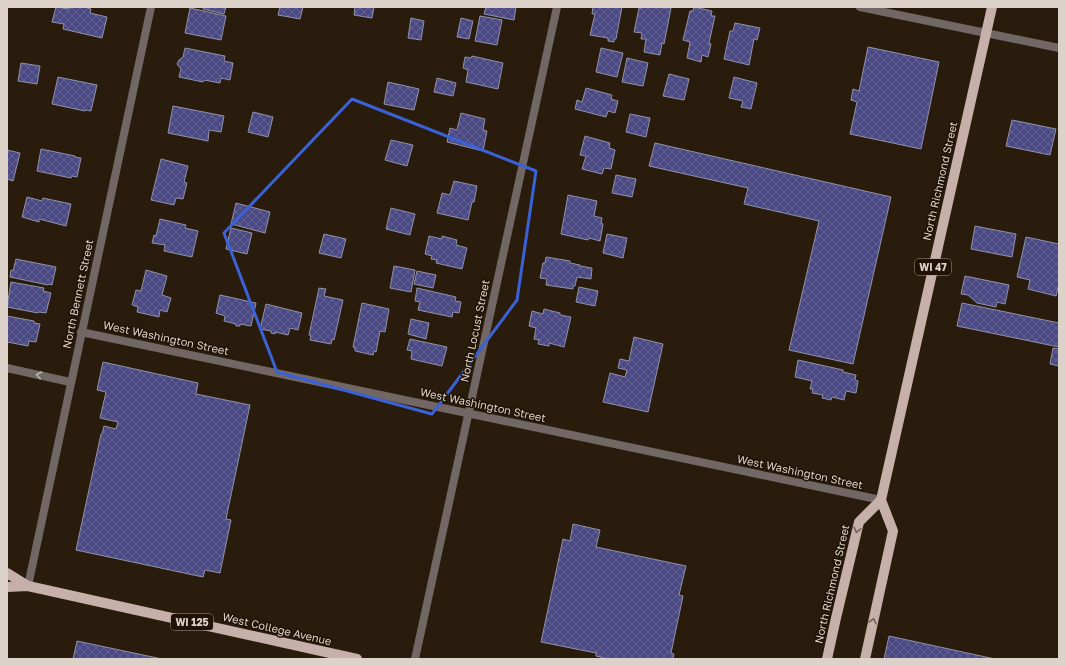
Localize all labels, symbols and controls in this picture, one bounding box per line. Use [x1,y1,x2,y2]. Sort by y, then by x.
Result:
street label: North Richmond Street [919,120,960,242]
street label: North Bennett Street [60,238,95,350]
road number: WI 47 [915,259,951,275]
street label: North Locust Street [457,279,492,383]
street label: West Washington Street [102,318,230,357]
one-way arrow [35,371,42,379]
street label: West Washington Street [419,385,547,424]
street label: West Washington Street [736,452,864,491]
street label: North Richmond Street [811,523,852,645]
one-way arrow [854,527,862,533]
street label: West College Avenue [221,610,333,647]
road number: WI 125 [171,614,213,630]
one-way arrow [869,618,877,624]

